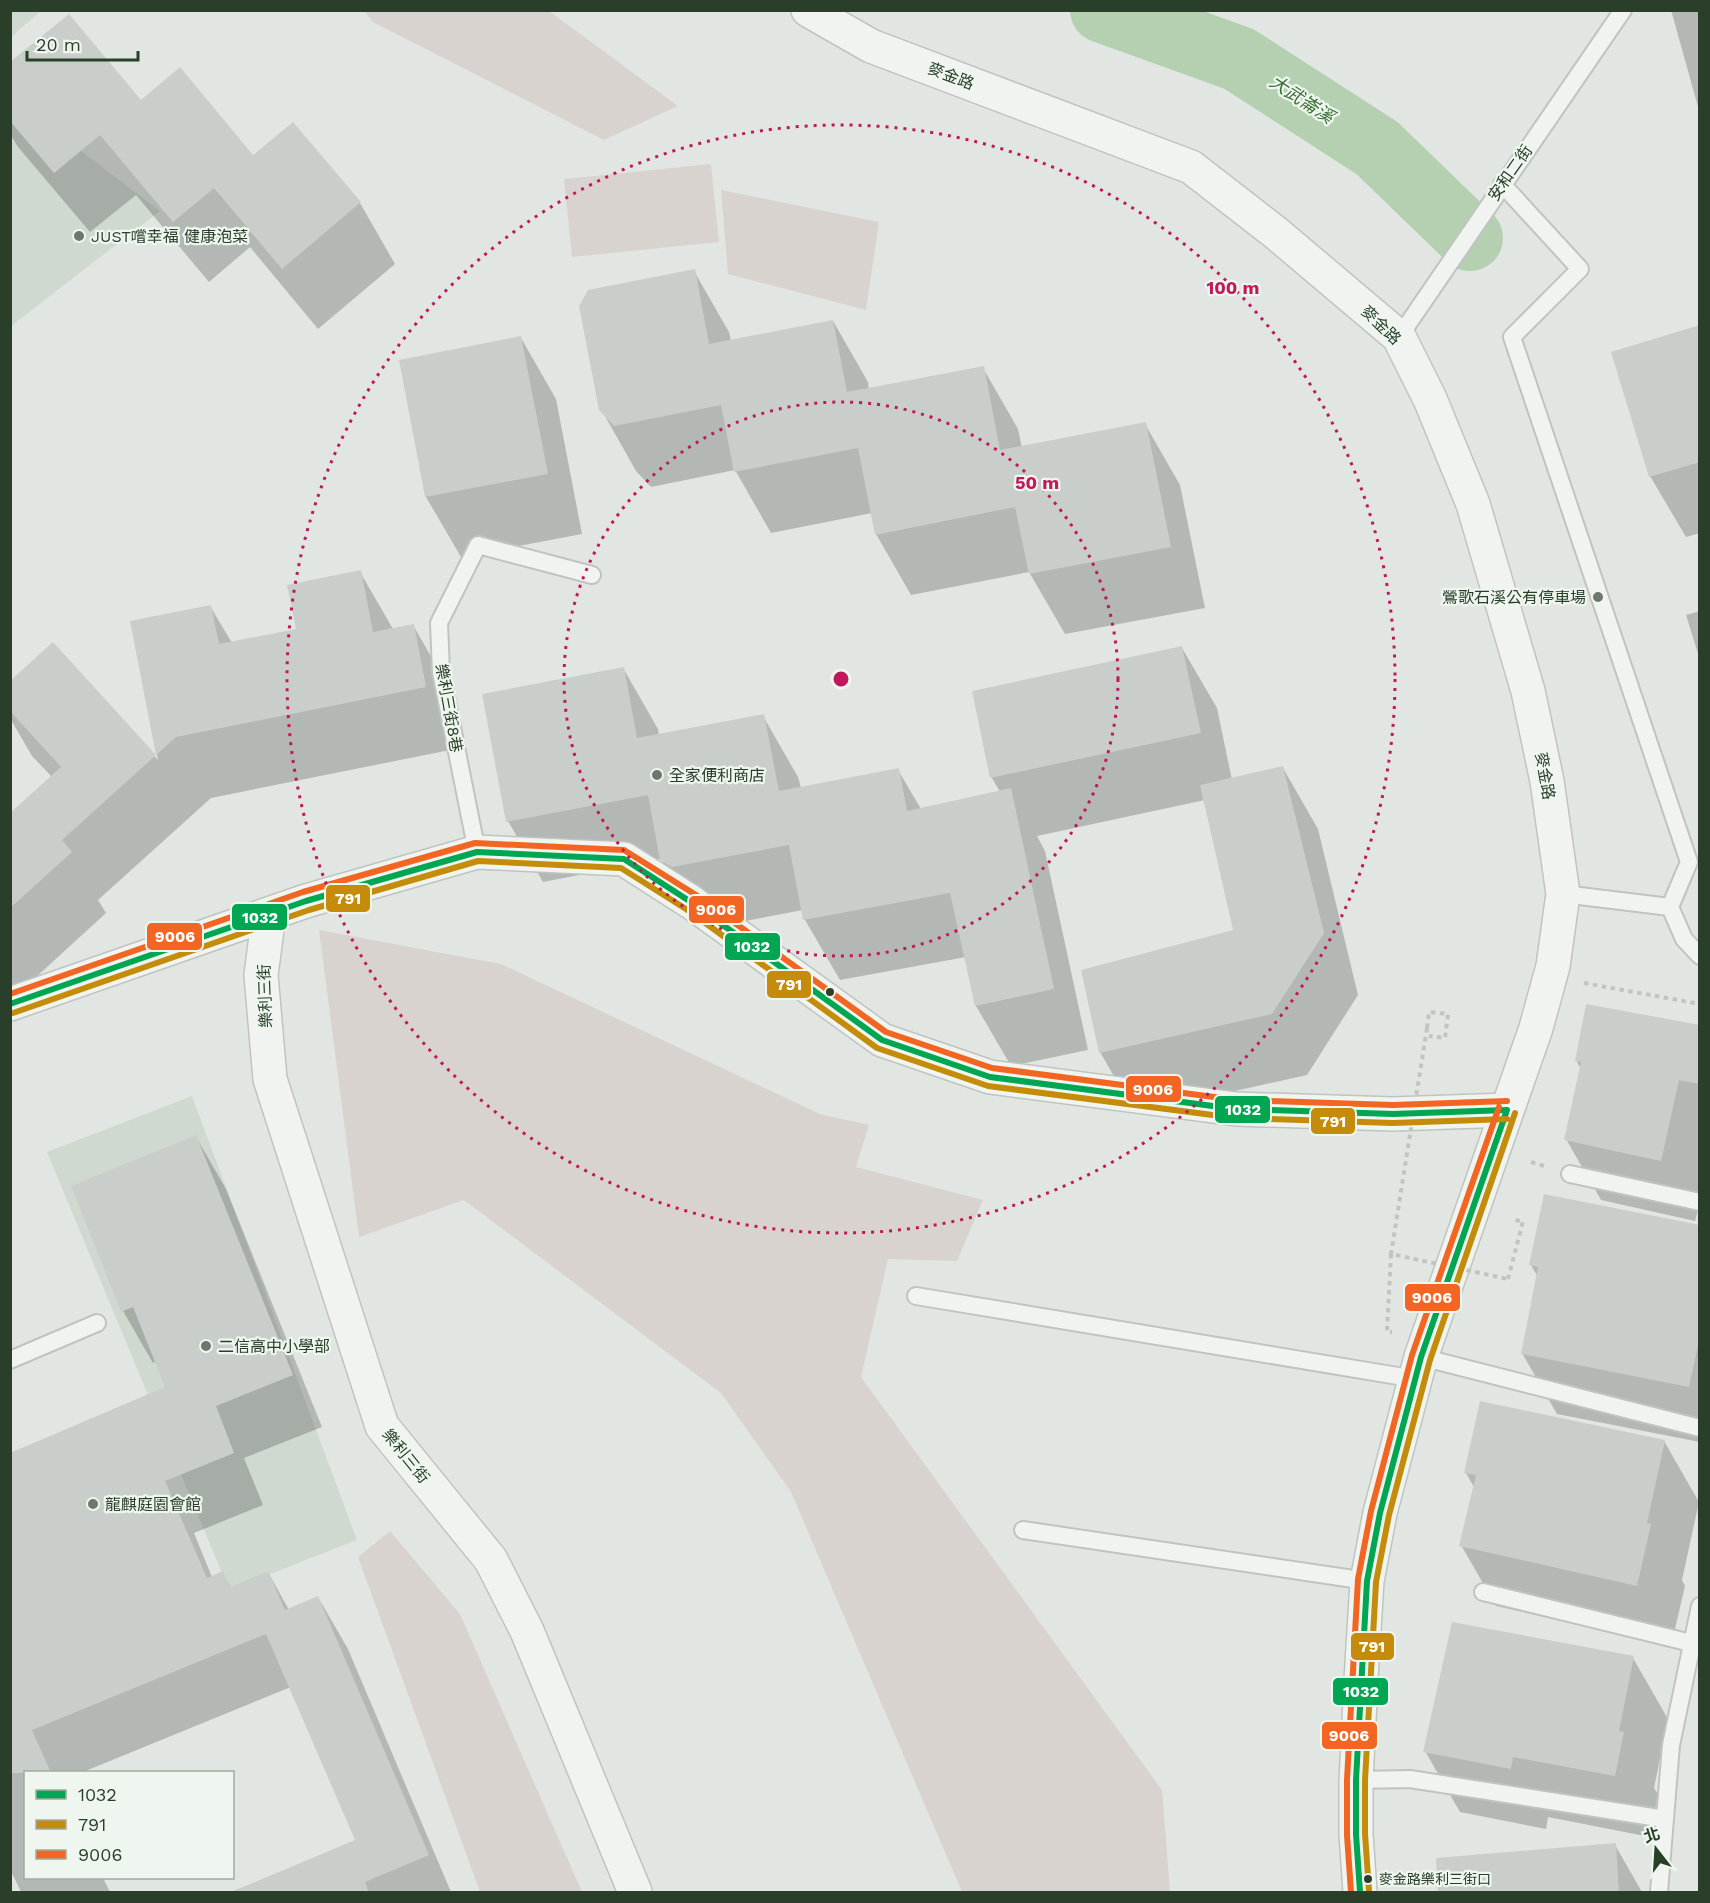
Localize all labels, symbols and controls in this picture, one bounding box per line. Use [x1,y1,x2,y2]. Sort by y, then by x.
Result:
scale bar [27,24,138,62]
text: 20 m [36,34,81,55]
street label: 麥金路 [925,59,977,93]
water label: 大武崙溪 [1266,71,1340,129]
street label: 安和二街 [1484,141,1536,205]
place label: JUST嚐幸福 健康泡菜 [91,227,248,246]
marker: JUST嚐幸福 健康泡菜 [72,229,86,243]
text: 100 m [1206,277,1260,298]
street label: 麥金路 [1357,301,1405,349]
text: 50 m [1015,472,1059,493]
place label: 鶯歌石溪公有停車場 [1442,588,1586,607]
marker: 鶯歌石溪公有停車場 [1591,590,1605,604]
street label: 樂利三街8巷 [432,662,466,754]
centre of rings [831,669,851,689]
street label: 麥金路 [1531,751,1559,801]
place label: 全家便利商店 [669,766,765,785]
marker: 全家便利商店 [650,768,664,782]
line badge: 791 [325,884,371,913]
text: 791 [335,889,361,908]
line badge: 9006 [688,895,745,924]
text: 9006 [696,900,736,919]
line badge: 1032 [231,903,288,931]
text: 1032 [242,908,278,927]
line badge: 9006 [146,922,203,951]
text: 9006 [155,927,195,946]
line badge: 1032 [724,932,781,961]
text: 1032 [734,937,770,956]
street label: 樂利三街 [254,964,276,1028]
line badge: 791 [766,970,812,999]
text: 791 [776,975,802,994]
unlabelled marker [824,986,836,998]
line badge: 9006 [1125,1075,1182,1103]
text: 9006 [1133,1080,1173,1099]
line badge: 1032 [1214,1095,1271,1124]
text: 1032 [1225,1100,1261,1119]
line badge: 791 [1310,1107,1356,1135]
text: 791 [1320,1112,1346,1131]
line badge: 9006 [1404,1283,1461,1312]
text: 9006 [1412,1288,1452,1307]
place label: 二信高中小學部 [218,1337,330,1356]
marker: 二信高中小學部 [199,1339,213,1353]
street label: 樂利三街 [378,1425,434,1487]
place label: 龍麒庭園會館 [105,1495,201,1514]
marker: 龍麒庭園會館 [86,1497,100,1511]
line badge: 791 [1350,1632,1395,1661]
text: 791 [1359,1637,1385,1656]
line badge: 1032 [1332,1677,1389,1706]
text: 1032 [1343,1682,1379,1701]
line badge: 9006 [1321,1721,1378,1750]
text: 9006 [1329,1726,1369,1745]
legend [24,1771,234,1879]
text: 1032 [78,1784,117,1805]
text: 791 [78,1814,106,1835]
north arrow [1626,1819,1686,1879]
text: 北 [1641,1824,1662,1847]
text: 9006 [78,1844,122,1865]
place label: 麥金路樂利三街口 [1379,1871,1491,1887]
marker: 麥金路樂利三街口 [1362,1873,1374,1885]

